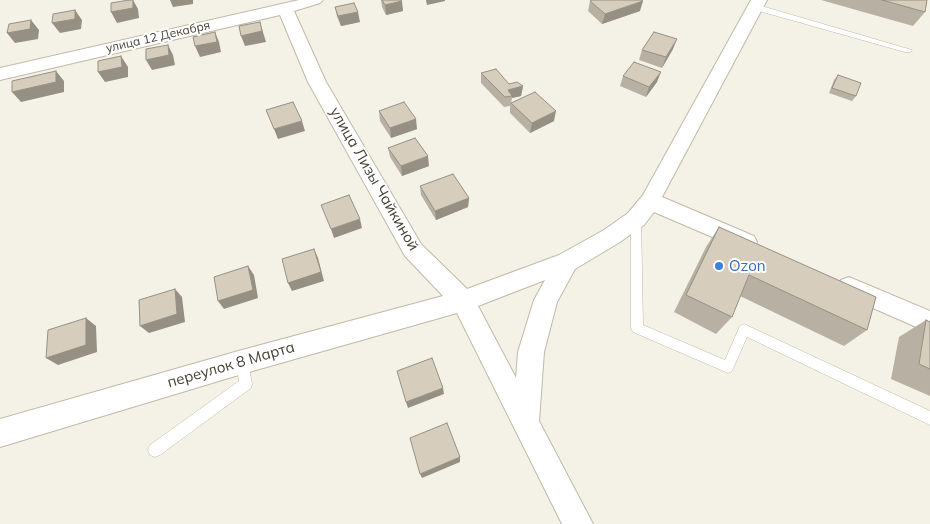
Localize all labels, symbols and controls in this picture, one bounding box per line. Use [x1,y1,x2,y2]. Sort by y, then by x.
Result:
street label: улица 12 Декабря [104,18,212,56]
street label: улица Лизы Чайкиной [326,104,422,254]
place label: Ozon [729,257,766,275]
marker: Ozon [713,260,725,272]
street label: переулок 8 Марта [165,338,297,392]

